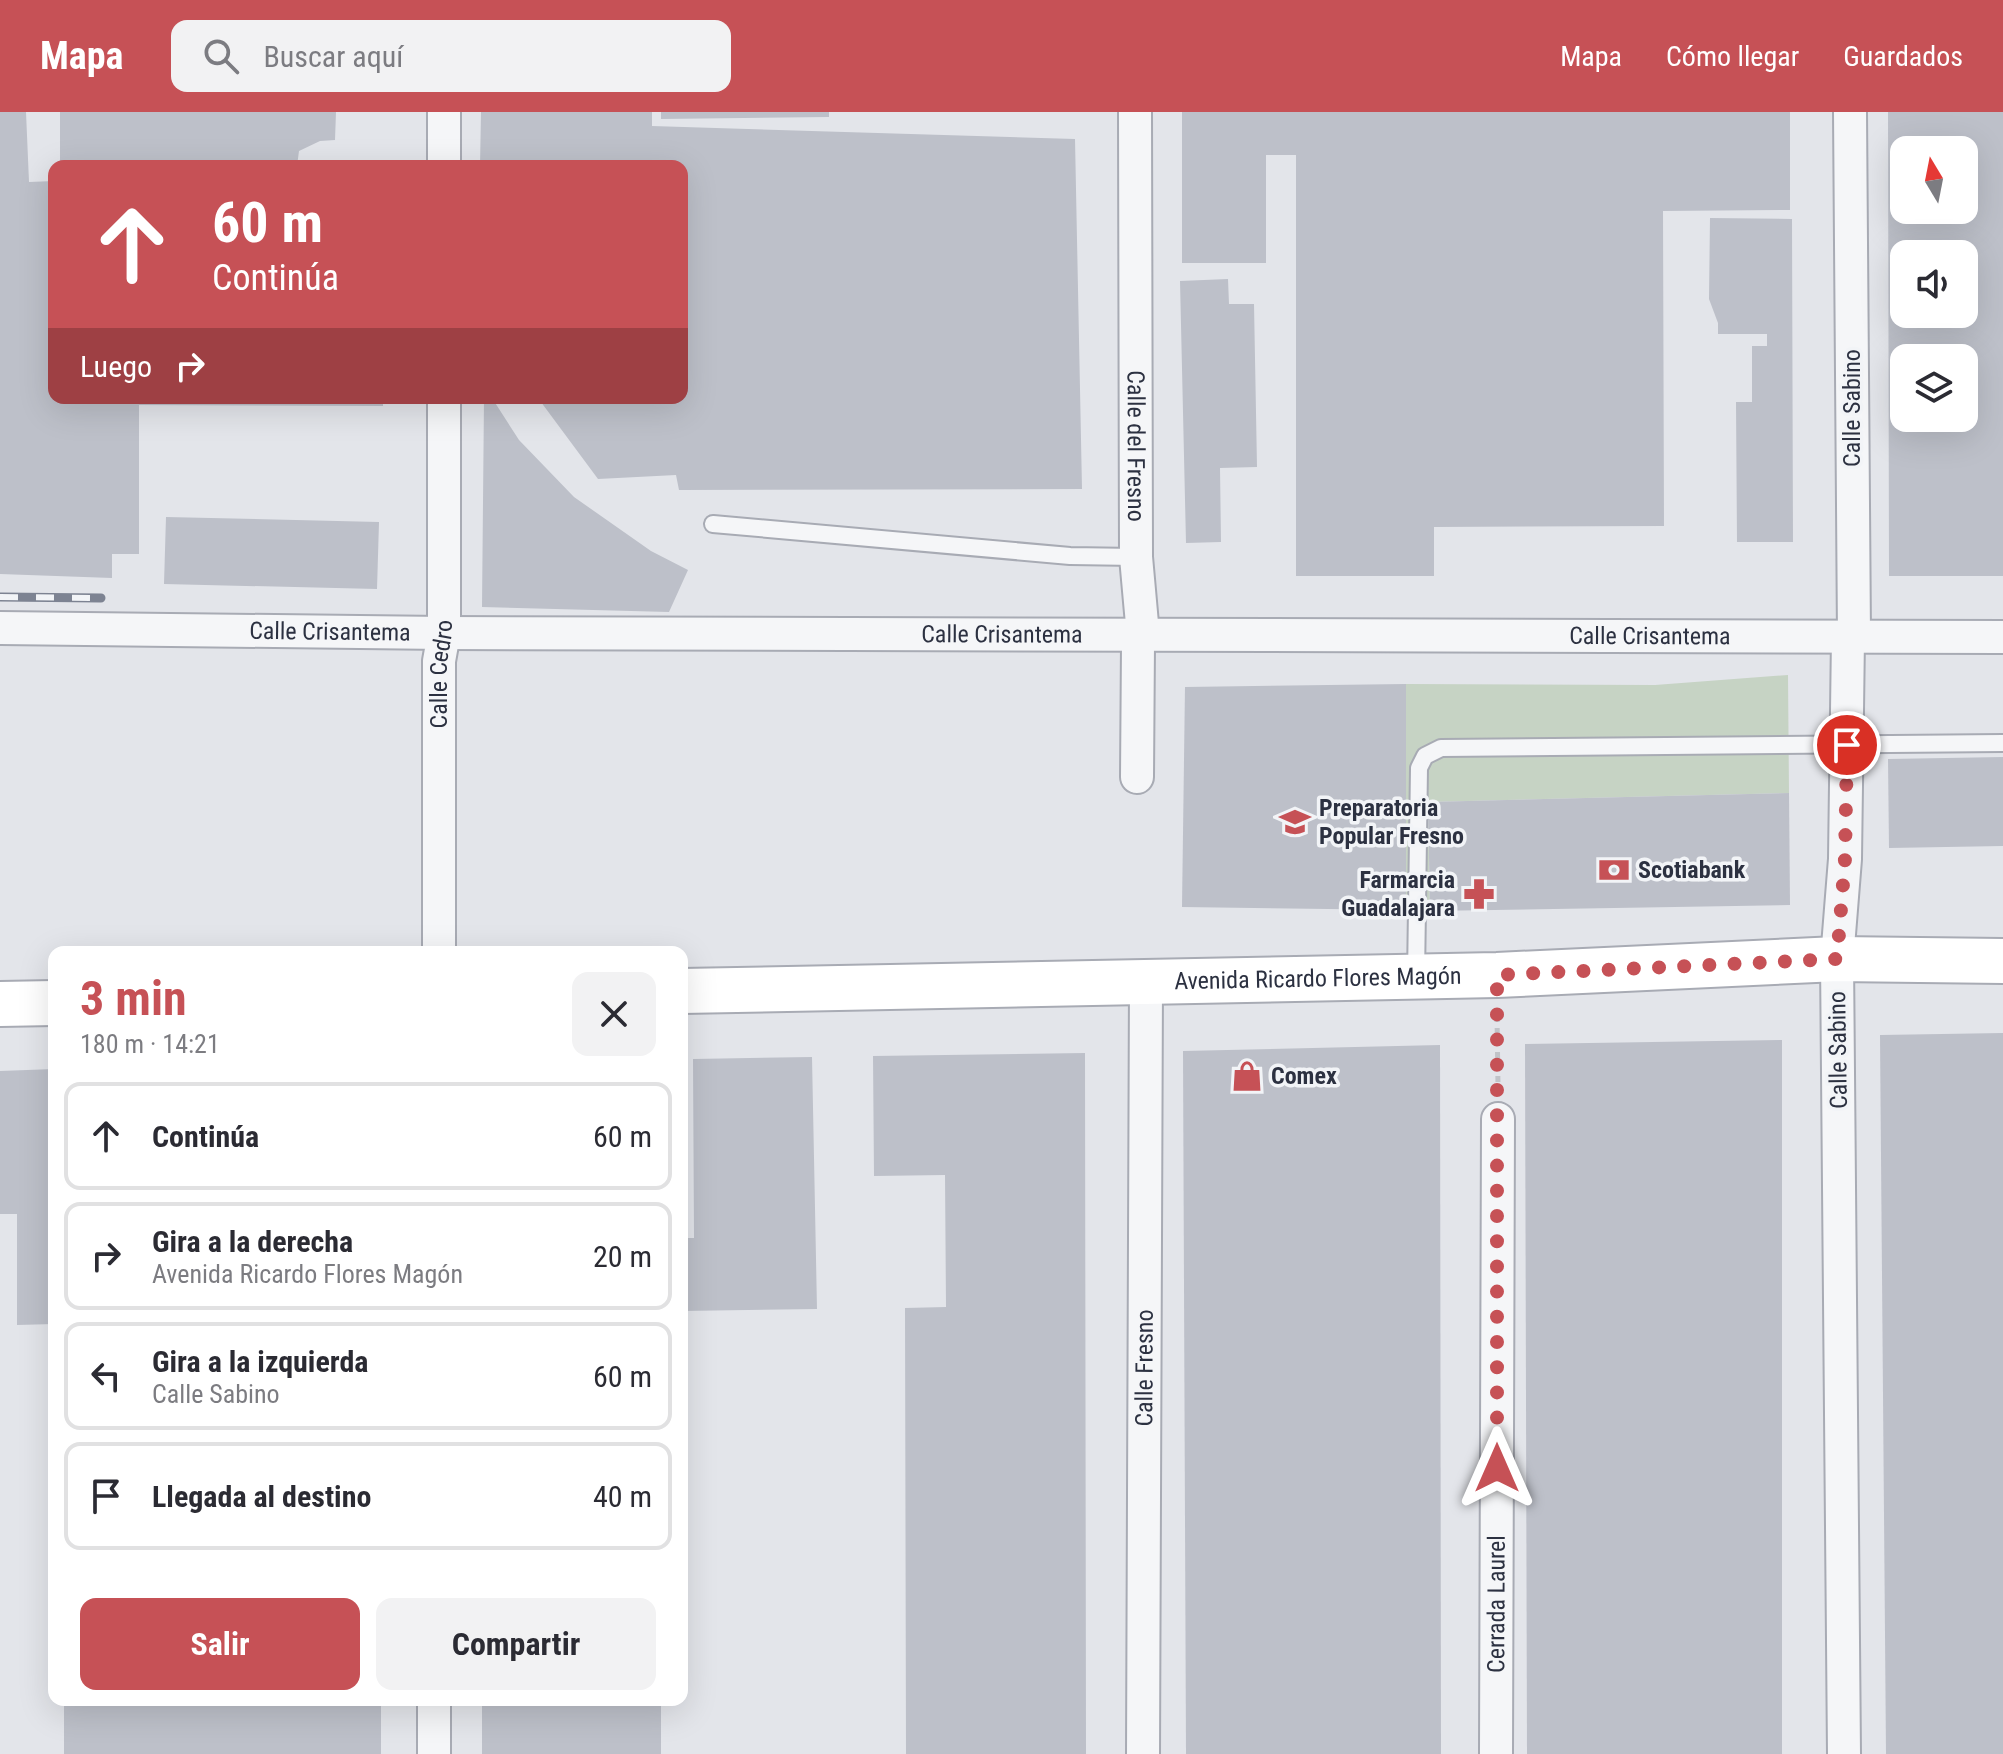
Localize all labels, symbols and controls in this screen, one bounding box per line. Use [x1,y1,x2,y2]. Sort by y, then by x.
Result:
search box [171,20,731,92]
text: Mapa [40,34,123,78]
icon: search [199,34,243,78]
text: Buscar aquí [263,39,403,74]
text: Mapa [1560,40,1622,73]
text: Cómo llegar [1666,40,1799,73]
text: Guardados [1843,40,1963,73]
north arrow [1890,136,1978,224]
map controls [1890,136,1978,432]
text: 60 m [212,190,323,256]
icon: ahead [80,192,184,296]
button: sound [1890,240,1978,328]
text: Continúa [212,257,339,299]
icon: right [168,344,212,388]
button: layers [1890,344,1978,432]
text: Luego [80,349,152,384]
street label: Calle Sabino [1838,349,1866,467]
street label: Calle del Fresno [1122,370,1150,522]
street label: Calle Crisantema [249,617,411,647]
street label: Calle Cedro [425,620,458,728]
street label: Calle Crisantema [921,620,1083,649]
street label: Calle Crisantema [1569,622,1731,650]
pin [1813,711,1881,779]
icon: arrive [1825,723,1869,767]
place label: Preparatoria Popular Fresno [1319,794,1464,850]
school or university icon: Preparatoria Popular Fresno [1278,805,1312,839]
bank icon: Scotiabank [1597,853,1631,887]
place label: Scotiabank [1638,856,1746,884]
place label: Farmarcia Guadalajara [1341,866,1455,922]
pharmacy icon: Farmarcia Guadalajara [1462,877,1496,911]
street label: Avenida Ricardo Flores Magón [1174,962,1462,995]
text: 3 min [80,970,187,1027]
button: close [572,972,656,1056]
street label: Calle Sabino [1823,991,1853,1109]
text: 180 m · 14:21 [80,1029,220,1059]
shop icon: Comex [1230,1059,1264,1093]
place label: Comex [1271,1062,1337,1090]
icon: ahead [84,1114,128,1158]
text: Continúa [152,1119,259,1154]
text: 60 m [593,1119,652,1154]
text: Gira a la derecha [152,1224,353,1259]
icon: right [84,1234,128,1278]
text: 20 m [593,1239,652,1274]
text: Avenida Ricardo Flores Magón [152,1259,463,1289]
street label: Calle Fresno [1130,1309,1159,1427]
text: Gira a la izquierda [152,1344,368,1379]
icon: left [84,1354,128,1398]
text: 60 m [593,1359,652,1394]
text: Calle Sabino [152,1379,280,1409]
position arrow [1455,1426,1539,1510]
icon: arrive [84,1474,128,1518]
text: Llegada al destino [152,1479,371,1514]
text: 40 m [593,1479,652,1514]
street label: Cerrada Laurel [1482,1535,1511,1673]
button: Salir [80,1598,360,1690]
button: Compartir [376,1598,656,1690]

